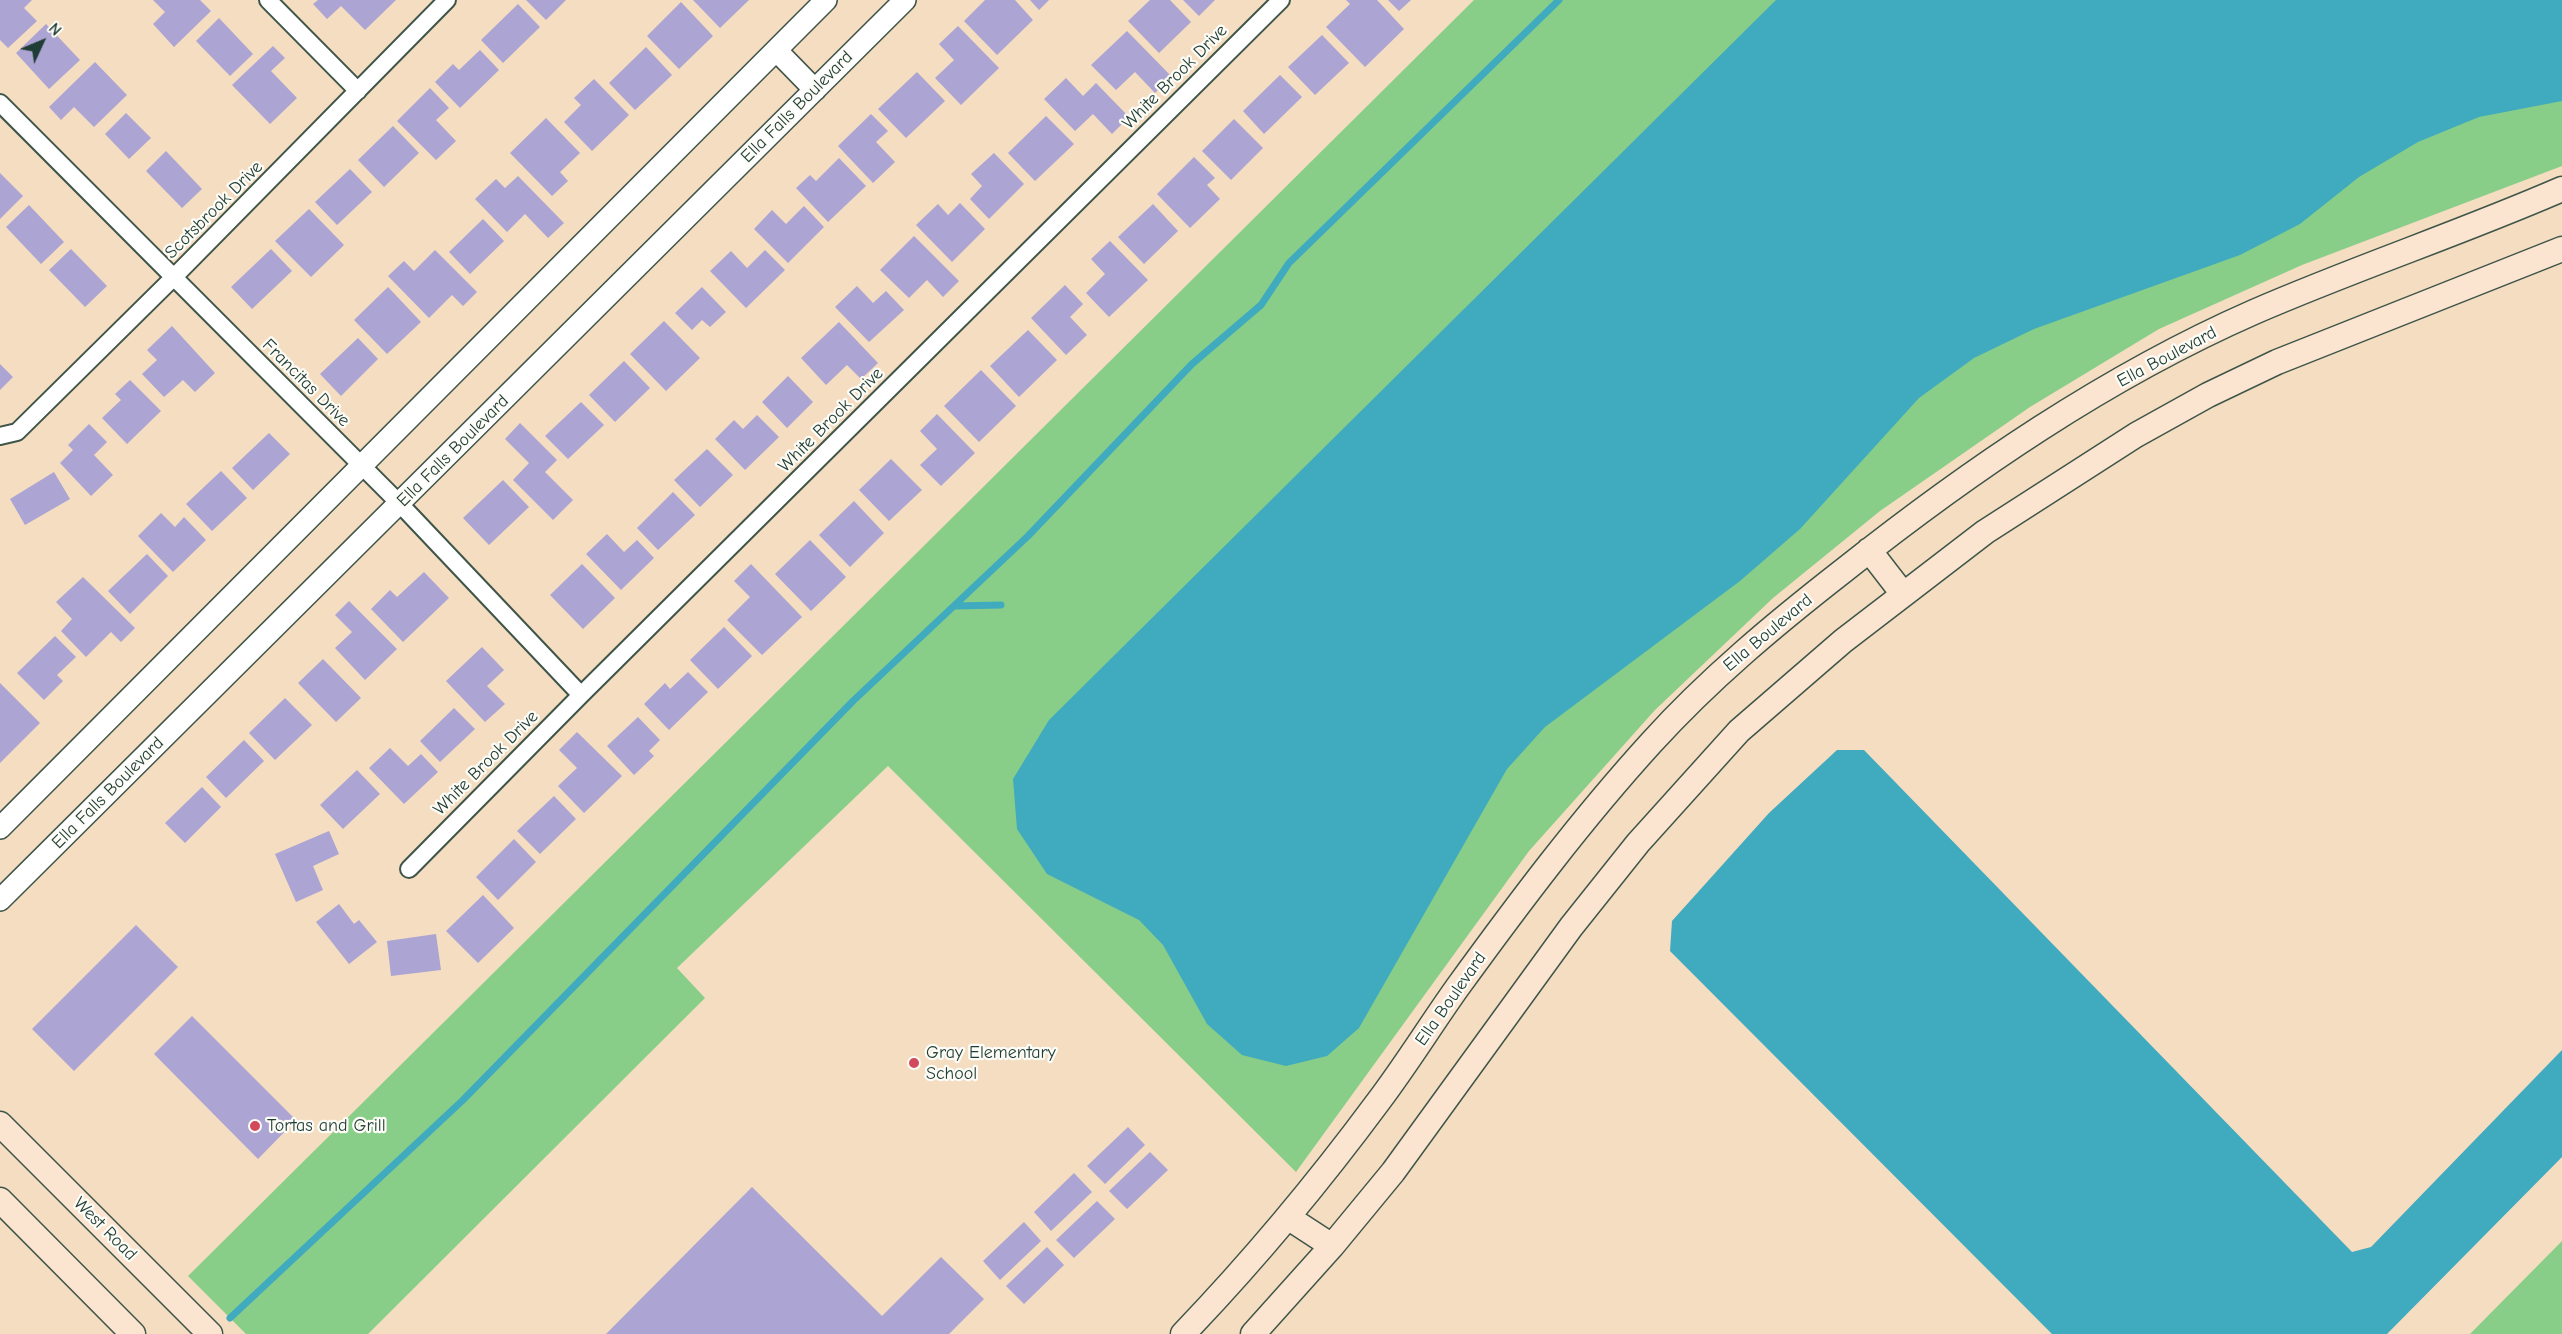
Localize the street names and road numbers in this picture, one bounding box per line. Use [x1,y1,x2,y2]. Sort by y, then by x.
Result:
street label: White Brook Drive [1118,20,1232,134]
street label: Ella Falls Boulevard [737,47,857,167]
street label: Scotsbrook Drive [161,157,267,263]
street label: Ella Boulevard [2114,322,2220,392]
street label: Francitas Drive [258,335,354,431]
street label: White Brook Drive [774,363,888,477]
street label: Ella Falls Boulevard [393,391,513,511]
street label: Ella Boulevard [1719,590,1817,676]
street label: White Brook Drive [429,706,543,820]
street label: Ella Falls Boulevard [48,733,168,853]
street label: Ella Boulevard [1411,948,1491,1050]
street label: West Road [69,1193,141,1265]

